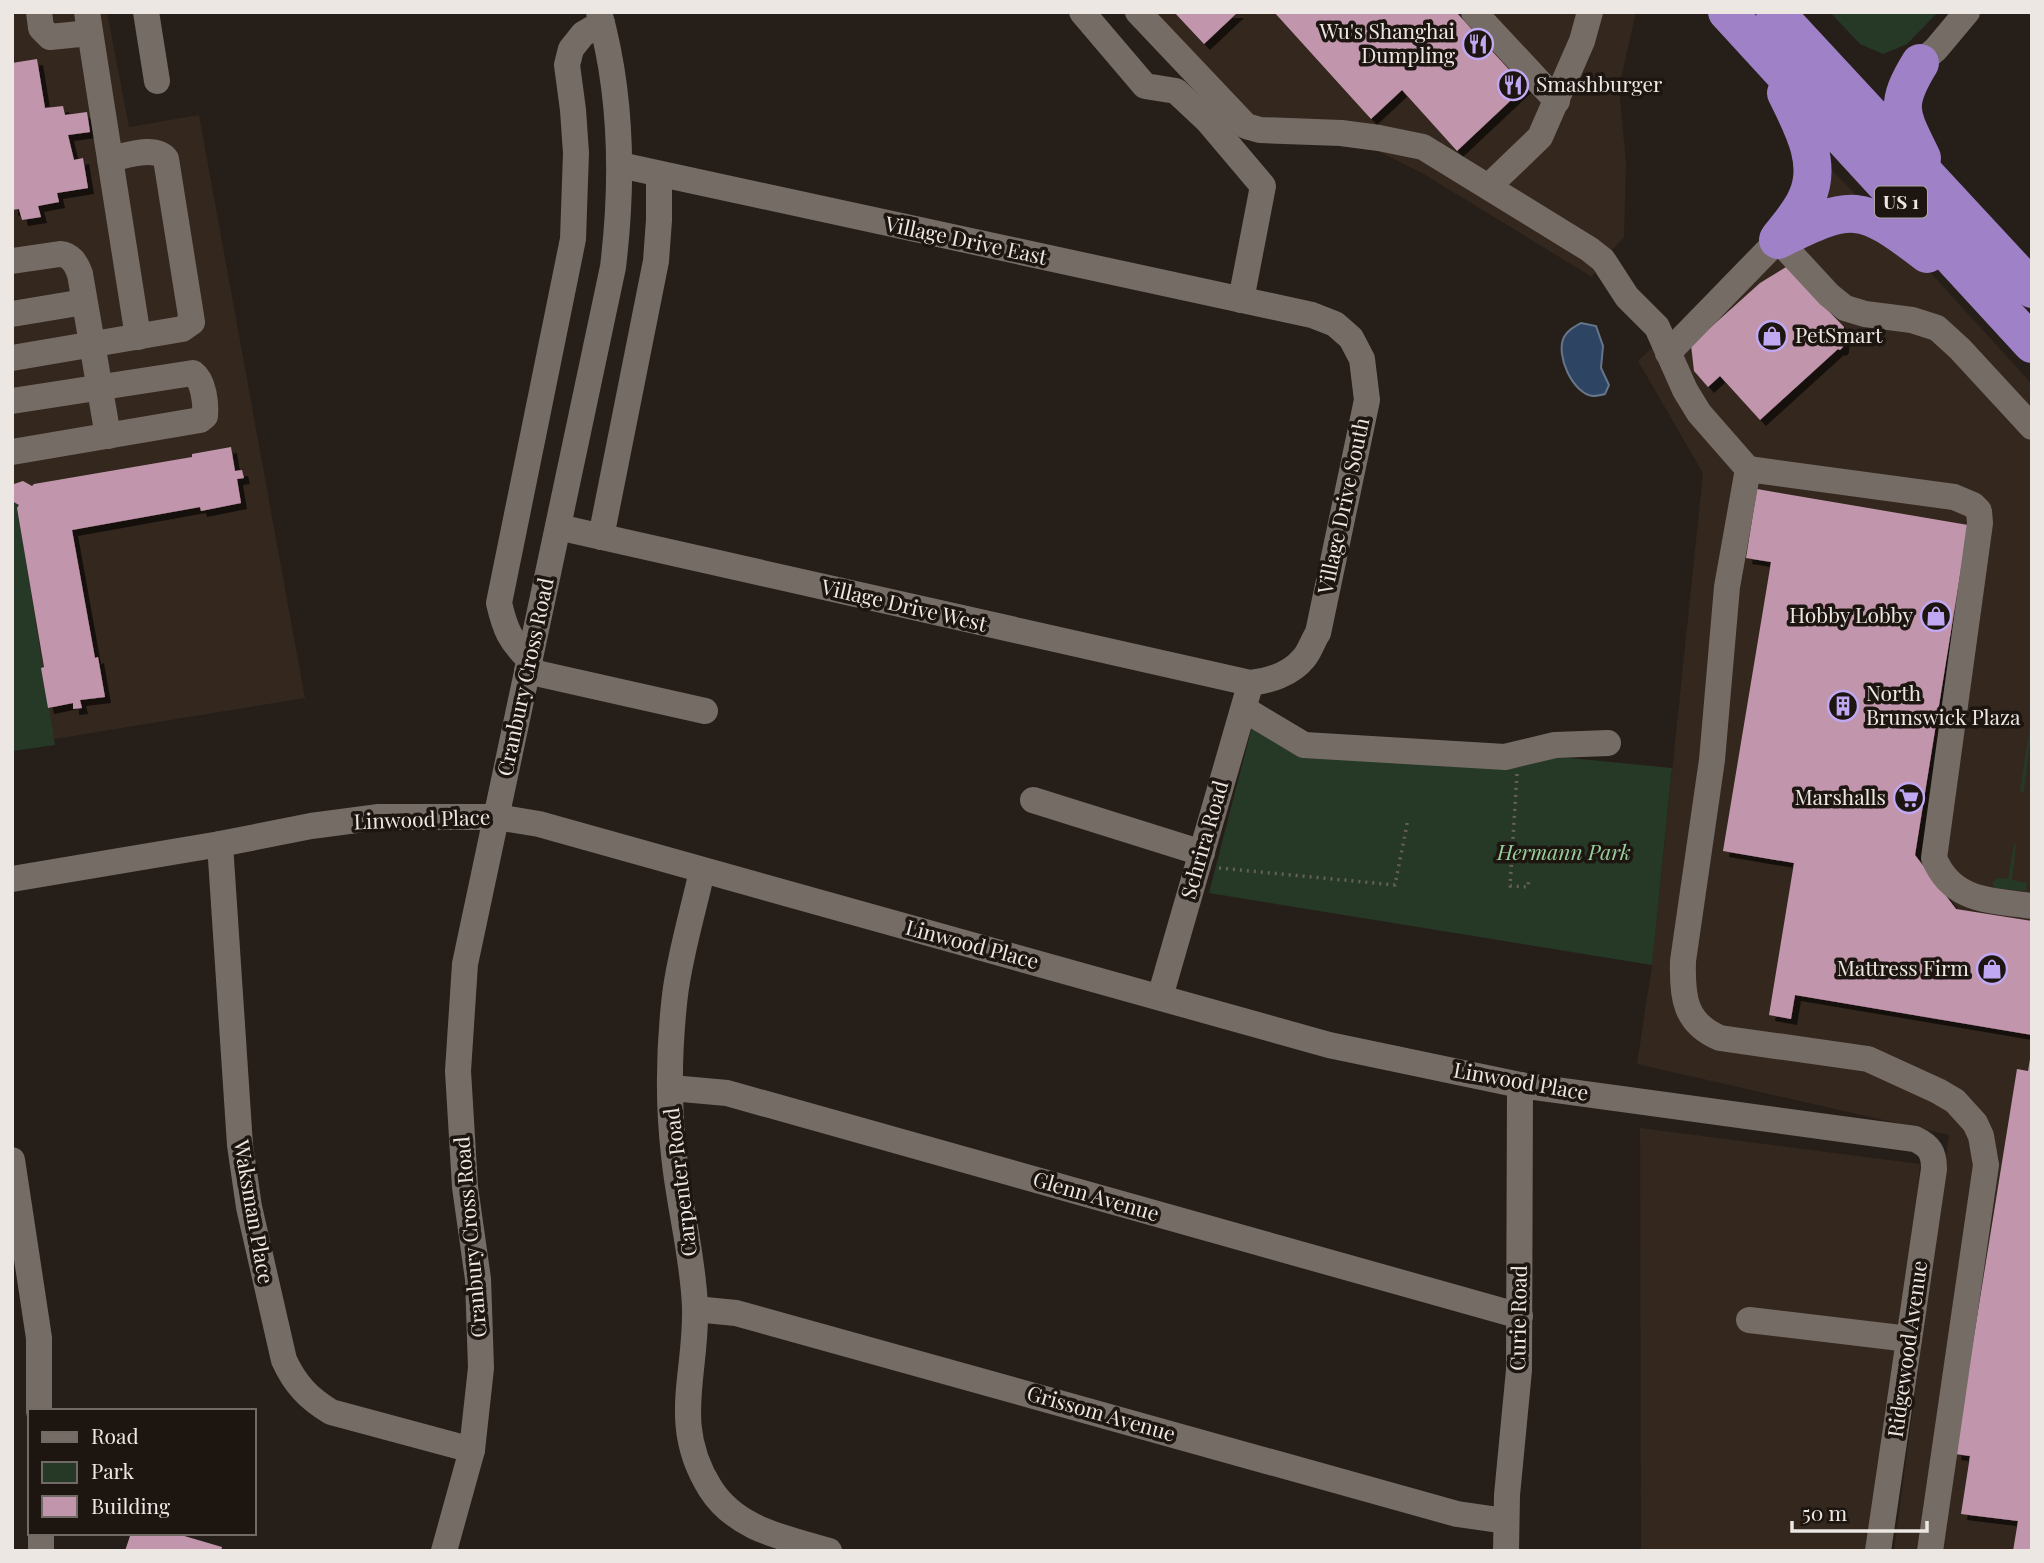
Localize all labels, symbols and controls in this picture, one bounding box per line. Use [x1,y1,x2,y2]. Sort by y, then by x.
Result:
place label: Wu's Shanghai Dumpling [1318,16,1455,68]
restaurant icon: Wu's Shanghai Dumpling [1461,27,1495,61]
restaurant icon: Smashburger [1496,68,1530,102]
place label: Smashburger [1536,69,1663,97]
road number: US 1 [1875,186,1927,218]
street label: Village Drive East [882,208,1050,270]
shop icon: PetSmart [1755,319,1789,353]
place label: PetSmart [1795,320,1883,348]
street label: Village Drive South [1309,414,1375,597]
street label: Village Drive West [818,571,990,637]
street label: Cranbury Cross Road [489,575,559,778]
shop icon: Hobby Lobby [1919,599,1953,633]
place label: Hobby Lobby [1789,600,1913,628]
place label: North Brunswick Plaza [1866,678,2021,730]
building icon: North Brunswick Plaza [1826,689,1860,723]
street label: Schrira Road [1173,777,1233,902]
supermarket icon: Marshalls [1892,781,1926,815]
place label: Marshalls [1794,782,1886,810]
street label: Linwood Place [353,802,491,834]
park label: Hermann Park [1496,837,1631,865]
street label: Linwood Place [903,912,1042,974]
shop icon: Mattress Firm [1975,952,2009,986]
place label: Mattress Firm [1837,953,1969,981]
street label: Linwood Place [1452,1054,1591,1106]
street label: Carpenter Road [656,1106,702,1258]
street label: Cranbury Cross Road [446,1135,492,1339]
street label: Waksman Place [228,1137,281,1286]
street label: Glenn Avenue [1030,1164,1163,1226]
street label: Ridgewood Avenue [1880,1258,1932,1439]
street label: Curie Road [1502,1265,1532,1371]
street label: Grissom Avenue [1024,1378,1179,1447]
legend [28,1409,256,1535]
text: Road [91,1421,139,1449]
text: Park [91,1456,135,1484]
scale bar [1792,1490,1927,1534]
text: Building [91,1491,170,1519]
text: 50 m [1802,1498,1848,1526]

